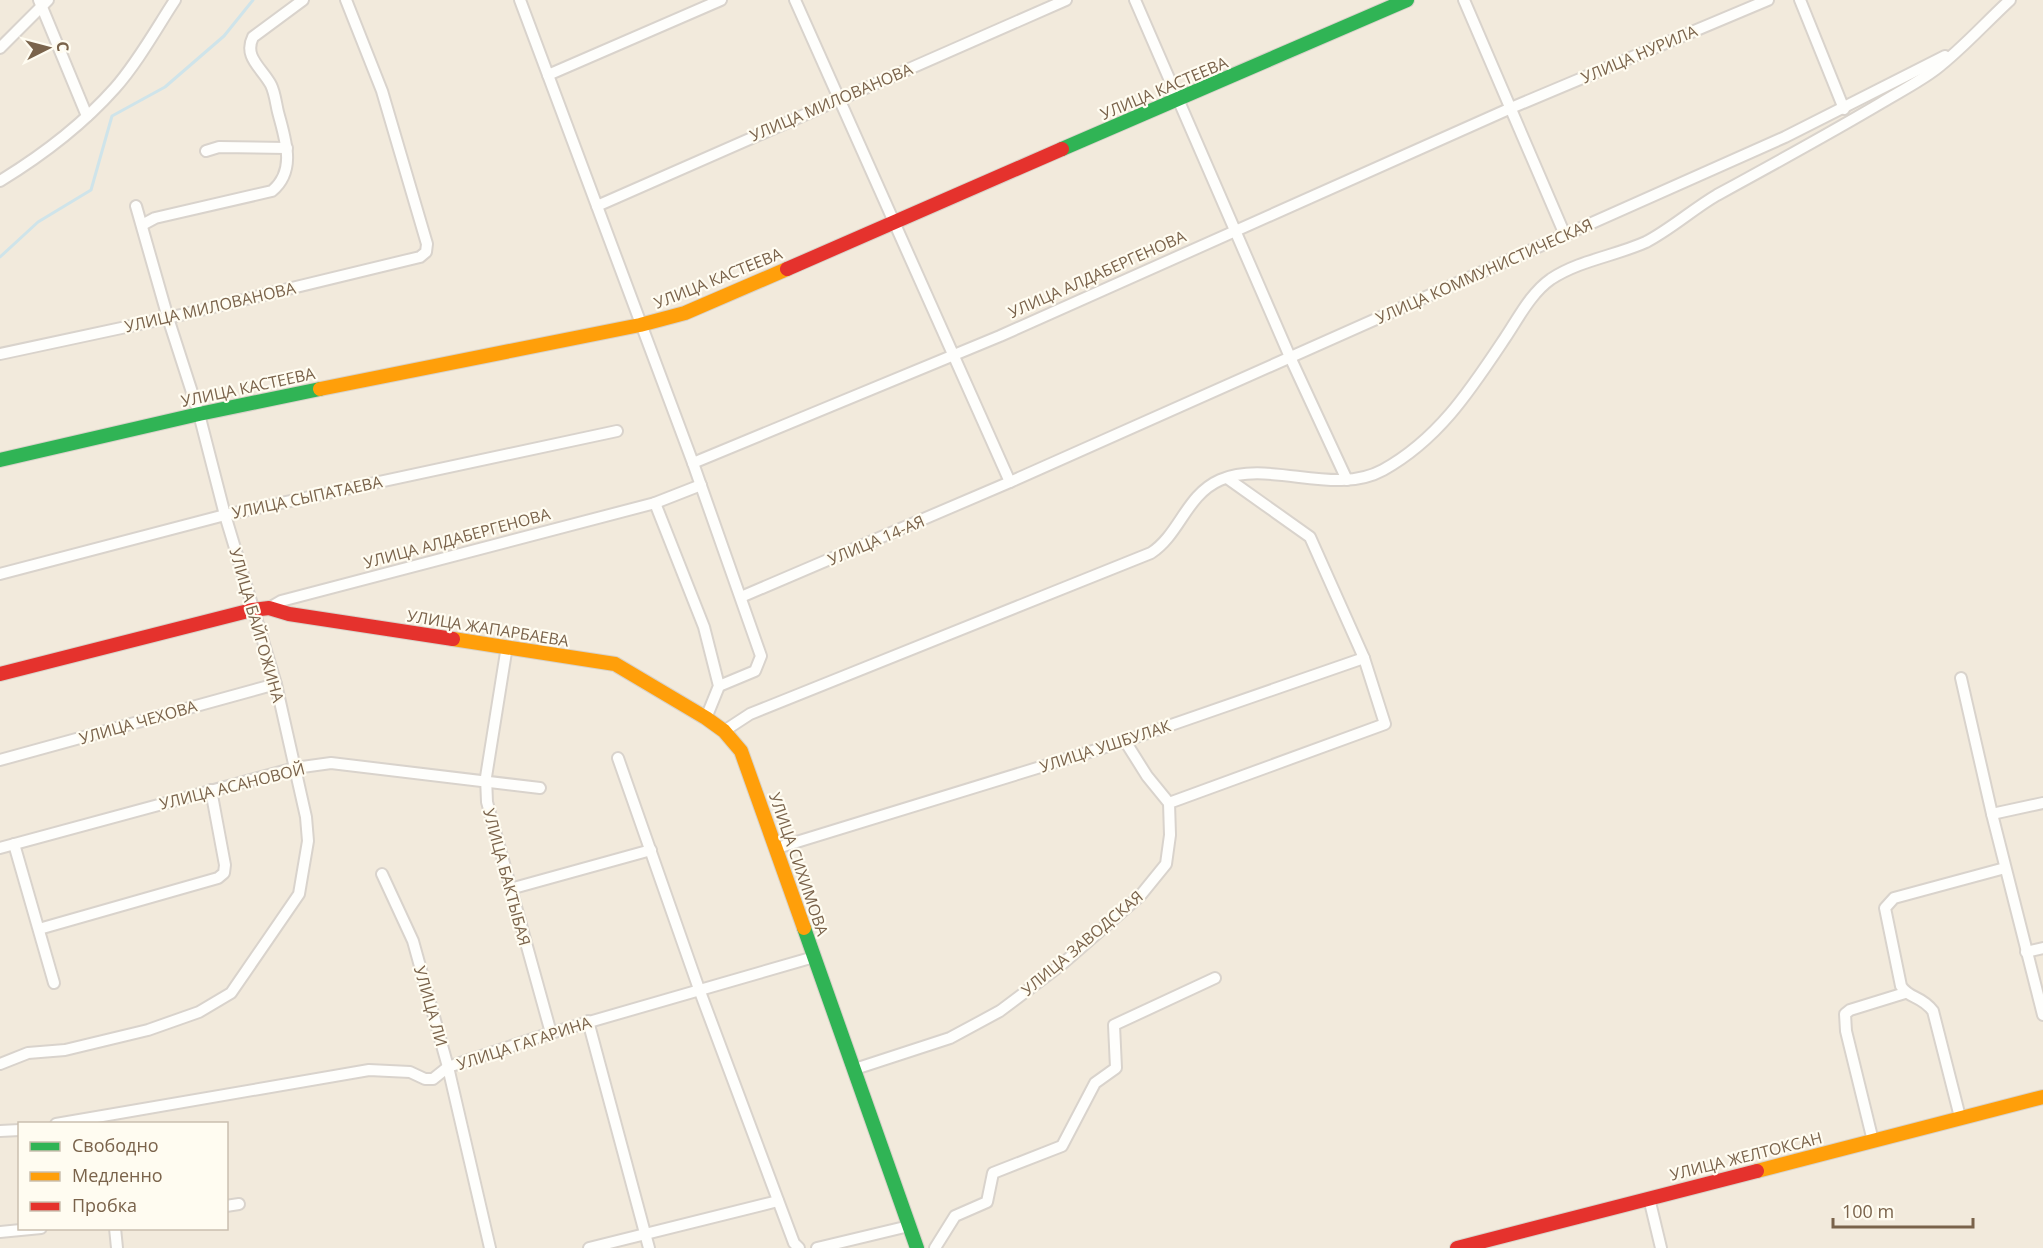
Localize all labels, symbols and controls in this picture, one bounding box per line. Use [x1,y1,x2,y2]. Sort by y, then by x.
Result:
north arrow [18,18,78,78]
street label: УЛИЦА НУРИЛА [1578,19,1701,88]
text: С [51,40,74,53]
street label: УЛИЦА КАСТЕЕВА [1097,51,1232,125]
street label: УЛИЦА МИЛОВАНОВА [746,57,917,146]
street label: УЛИЦА КОММУНИСТИЧЕСКАЯ [1372,213,1596,329]
street label: УЛИЦА АЛДАБЕРГЕНОВА [1005,225,1190,323]
street label: УЛИЦА КАСТЕЕВА [651,242,786,314]
street label: УЛИЦА МИЛОВАНОВА [122,276,298,337]
street label: УЛИЦА КАСТЕЕВА [179,362,318,412]
street label: УЛИЦА СЫПАТАЕВА [230,470,385,524]
street label: УЛИЦА АЛДАБЕРГЕНОВА [361,502,553,573]
street label: УЛИЦА 14-АЯ [824,510,928,570]
street label: УЛИЦА БАЙГОЖИНА [224,545,290,706]
street label: УЛИЦА ЖАПАРБАЕВА [405,604,571,652]
street label: УЛИЦА ЧЕХОВА [77,694,200,749]
street label: УЛИЦА УШБУЛАК [1037,714,1174,778]
street label: УЛИЦА АСАНОВОЙ [157,757,307,815]
street label: УЛИЦА СИХИМОВА [764,789,834,939]
street label: УЛИЦА БАКТЫБАЯ [478,806,536,948]
street label: УЛИЦА ЗАВОДСКАЯ [1016,886,1148,1000]
street label: УЛИЦА ЛИ [409,963,453,1049]
street label: УЛИЦА ГАГАРИНА [454,1011,595,1075]
legend [18,1122,228,1230]
street label: УЛИЦА ЖЕЛТОКСАН [1668,1126,1824,1186]
text: Свободно [72,1133,159,1157]
text: Медленно [72,1163,163,1187]
scale bar [1833,1191,1972,1229]
text: Пробка [72,1193,137,1217]
text: 100 m [1842,1199,1894,1223]

